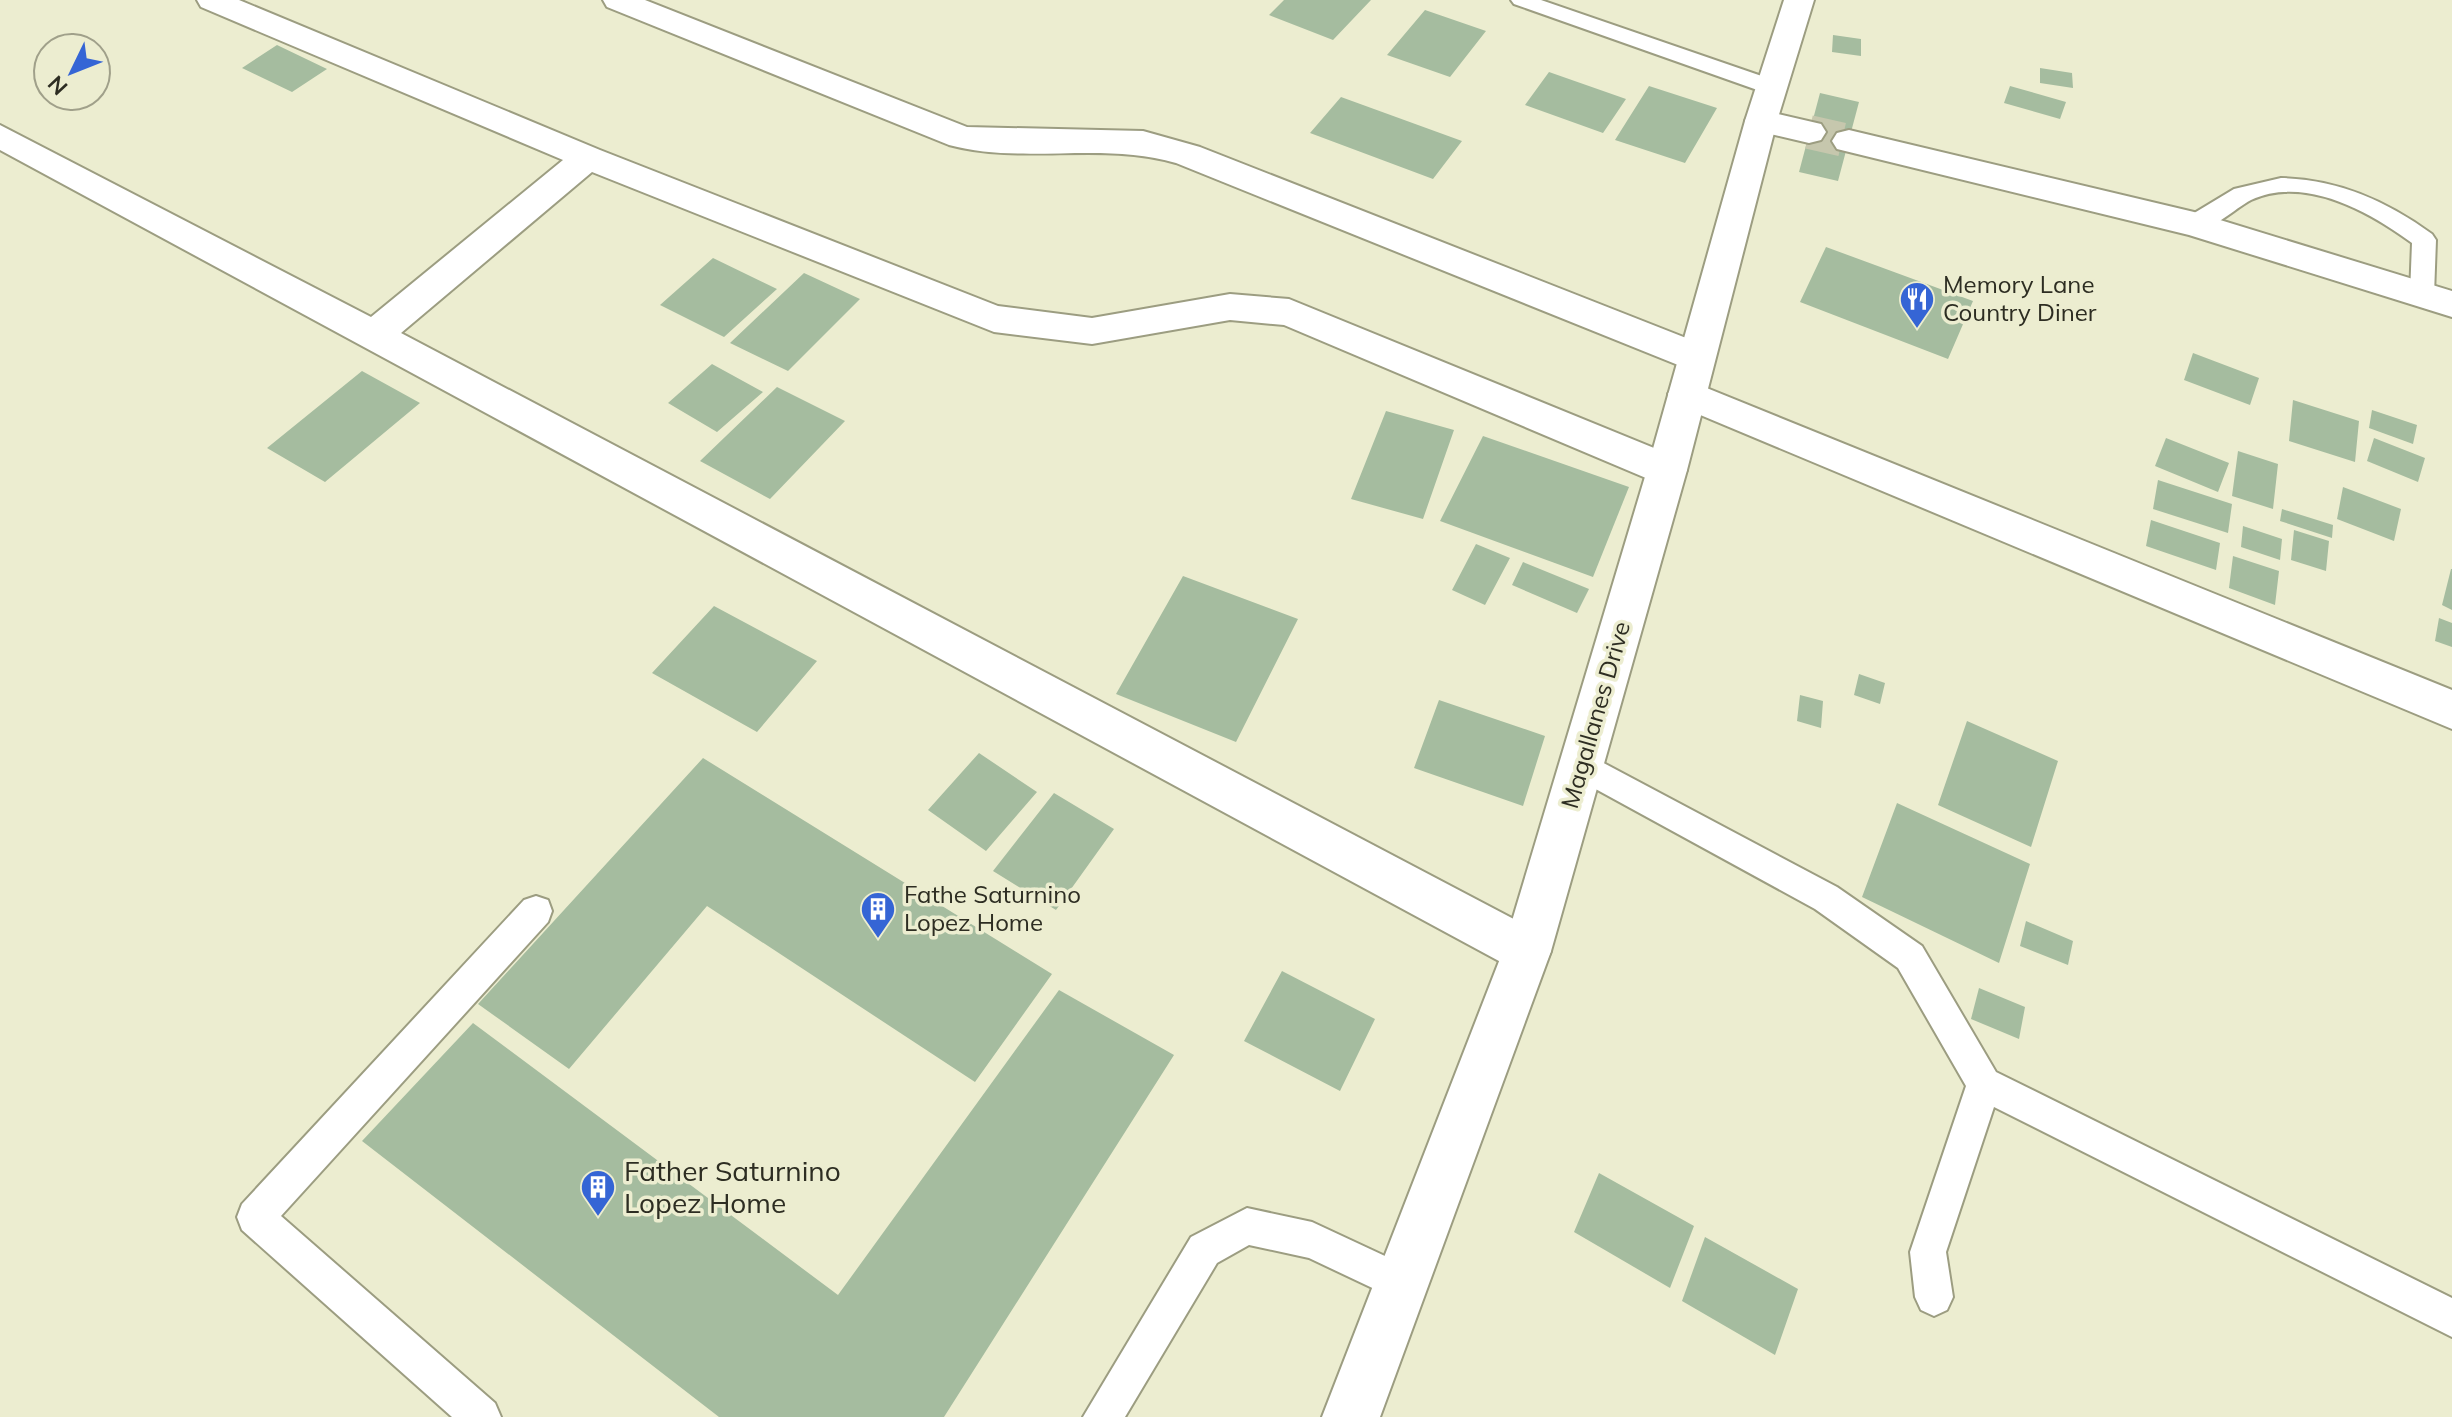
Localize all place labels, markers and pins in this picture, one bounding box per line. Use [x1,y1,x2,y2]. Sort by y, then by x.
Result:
place label: Memory Lane Country Diner [1943,269,2097,327]
restaurant icon: Memory Lane Country Diner [1898,280,1936,330]
place label: Fathe Saturnino Lopez Home [904,879,1081,937]
building icon: Fathe Saturnino Lopez Home [859,890,897,940]
place label: Father Saturnino Lopez Home [624,1153,841,1220]
building icon: Father Saturnino Lopez Home [579,1168,617,1218]

